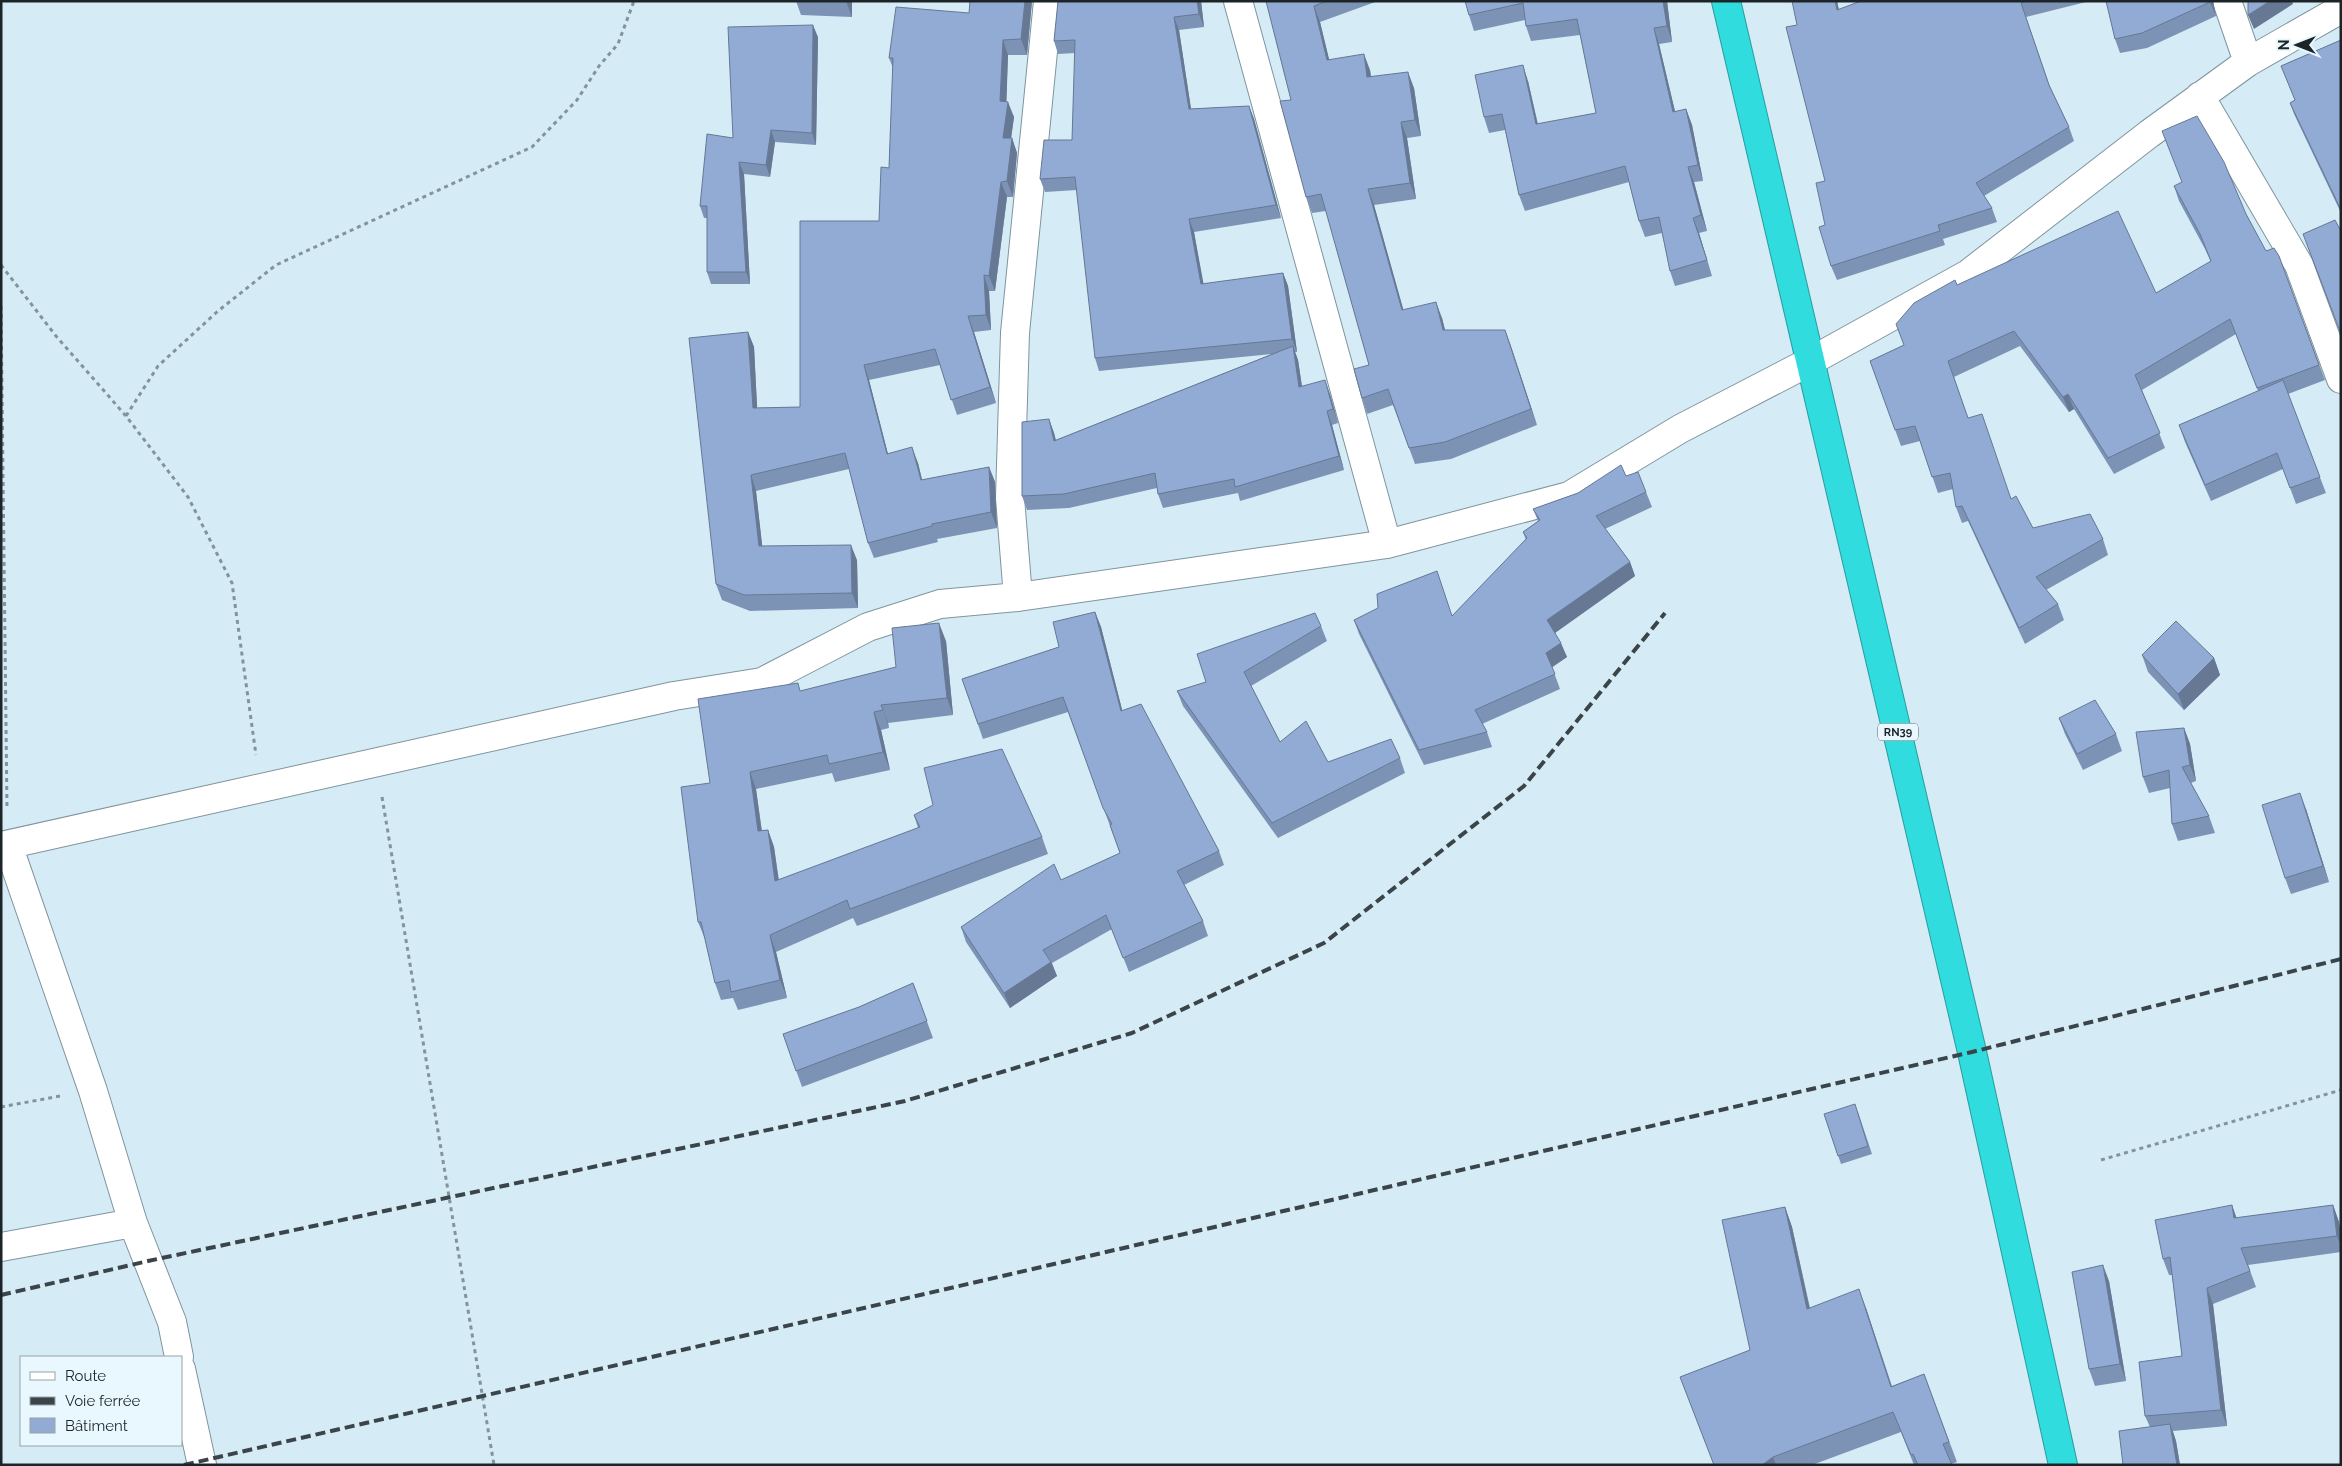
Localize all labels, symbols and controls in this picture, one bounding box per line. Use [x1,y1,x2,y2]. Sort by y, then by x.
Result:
north arrow [2272,20,2322,70]
text: N [2276,40,2292,50]
road number: RN39 [1878,724,1918,740]
legend [20,1356,182,1446]
text: Route [65,1367,106,1385]
text: Voie ferrée [65,1392,141,1410]
text: Bâtiment [65,1417,128,1435]

